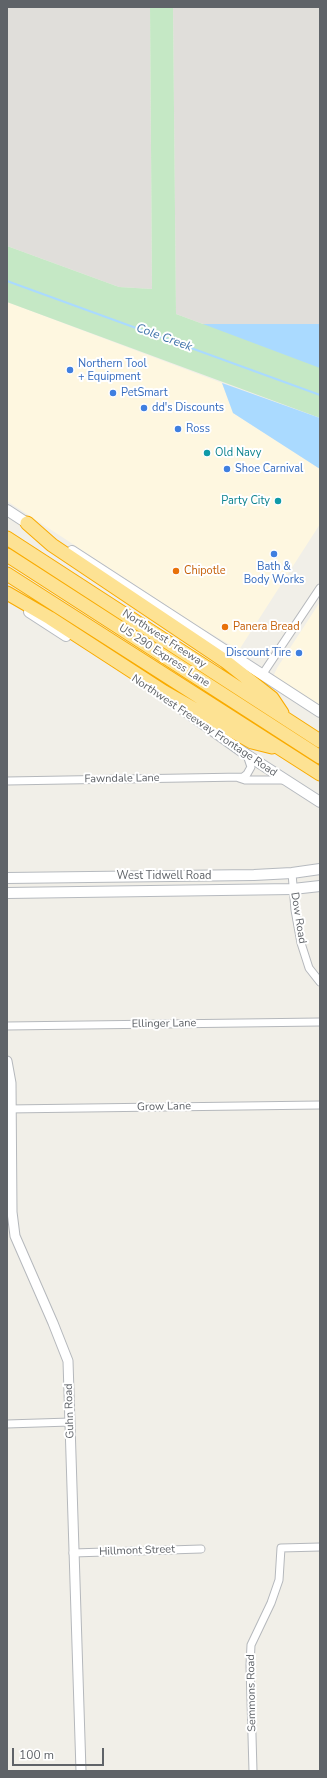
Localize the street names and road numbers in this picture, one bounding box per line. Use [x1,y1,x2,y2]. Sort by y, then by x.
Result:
street label: Northwest Freeway [120,607,208,671]
street label: US 290 Express Lane [116,622,212,690]
street label: Northwest Freeway Frontage Road [129,672,279,780]
street label: Fawndale Lane [84,772,160,786]
street label: West Tidwell Road [117,869,211,883]
street label: Dow Road [287,891,309,945]
street label: Ellinger Lane [132,1017,196,1031]
street label: Grow Lane [137,1100,191,1114]
street label: Guhn Road [62,1383,78,1439]
street label: Hillmont Street [99,1543,175,1559]
street label: Semmons Road [245,1654,259,1732]

